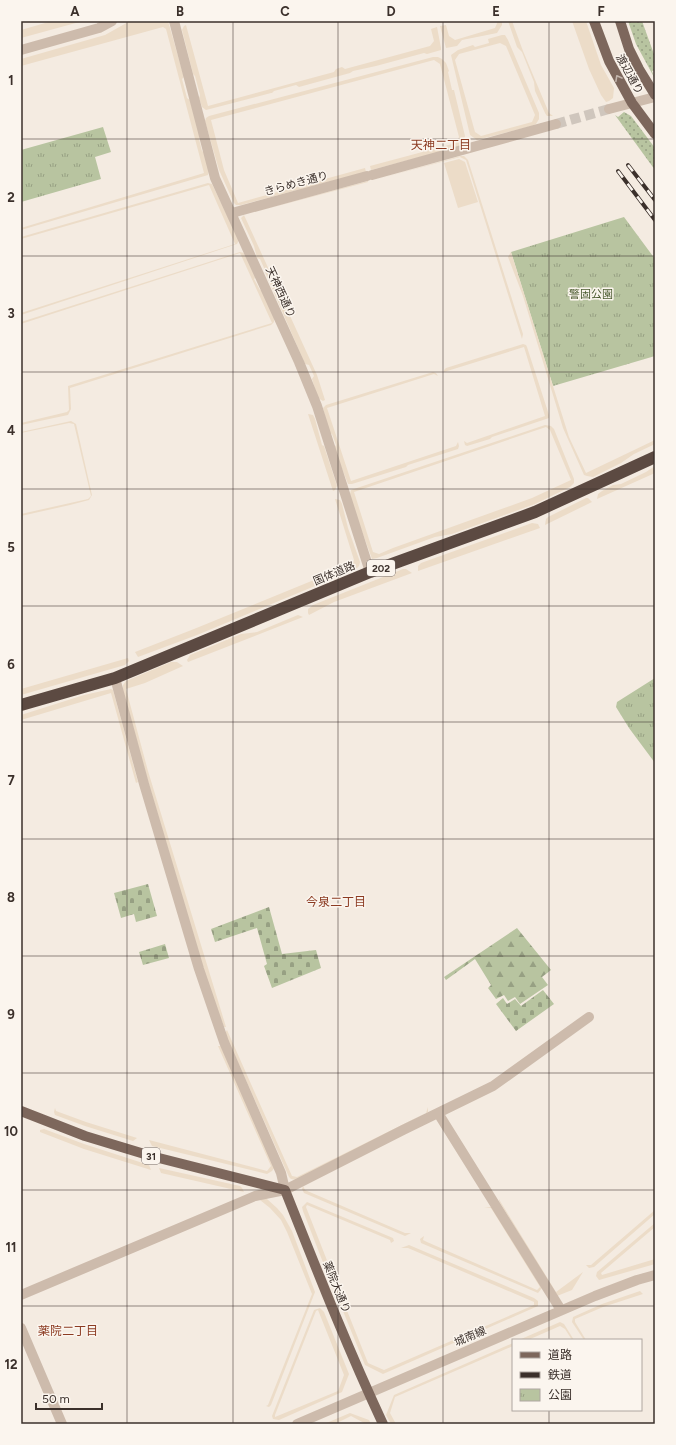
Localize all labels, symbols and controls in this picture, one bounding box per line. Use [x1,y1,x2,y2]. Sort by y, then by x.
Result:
text: A [70,4,80,19]
text: B [176,4,184,19]
text: C [280,4,290,19]
text: D [386,4,396,19]
text: E [492,4,500,19]
text: F [597,4,605,19]
street label: 渡辺通り [613,52,646,97]
text: 1 [8,73,14,88]
one-way arrow [616,75,623,82]
district label: 天神二丁目 [411,138,471,152]
street label: きらめき通り [263,169,330,198]
text: 2 [7,190,15,205]
street label: 天神西通り [263,265,298,320]
park label: 警固公園 [569,288,613,301]
text: 3 [7,306,15,321]
text: 4 [7,423,15,438]
text: 5 [7,540,15,555]
street label: 国体道路 [311,559,357,588]
road number: 202 [367,560,395,576]
text: 6 [7,657,15,672]
text: 7 [7,773,15,788]
text: 8 [7,890,15,905]
district label: 今泉二丁目 [306,895,366,909]
text: 9 [7,1007,15,1022]
text: 10 [4,1124,18,1139]
road number: 31 [142,1148,160,1164]
text: 11 [6,1240,16,1255]
street label: 薬院大通り [320,1259,353,1315]
district label: 薬院二丁目 [38,1324,98,1338]
street label: 城南線 [452,1324,488,1349]
legend [512,1339,642,1411]
text: 道路 [548,1348,572,1362]
text: 12 [4,1357,18,1372]
text: 鉄道 [548,1368,572,1382]
scale bar [36,1385,102,1411]
text: 公園 [548,1388,572,1402]
text: 50 m [42,1392,70,1406]

